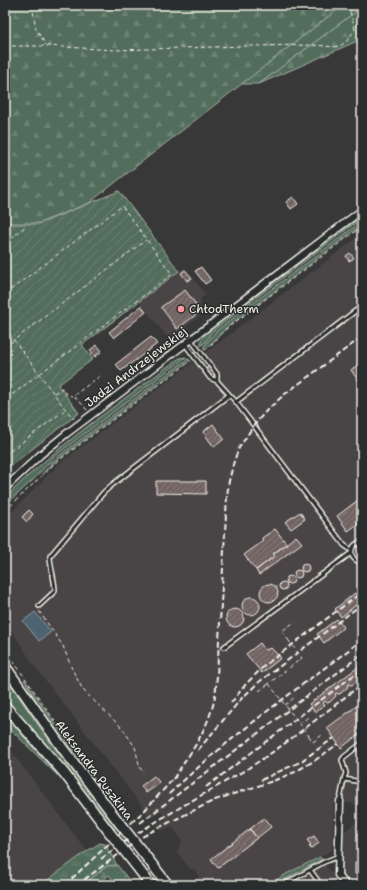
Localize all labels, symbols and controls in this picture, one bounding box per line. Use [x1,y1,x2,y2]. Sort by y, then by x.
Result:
place label: ChłodTherm [189,301,259,317]
marker: ChłodTherm [176,304,186,314]
street label: Jadzi Andrzejewskiej [82,323,190,411]
street label: Aleksandra Puszkina [51,717,137,823]

